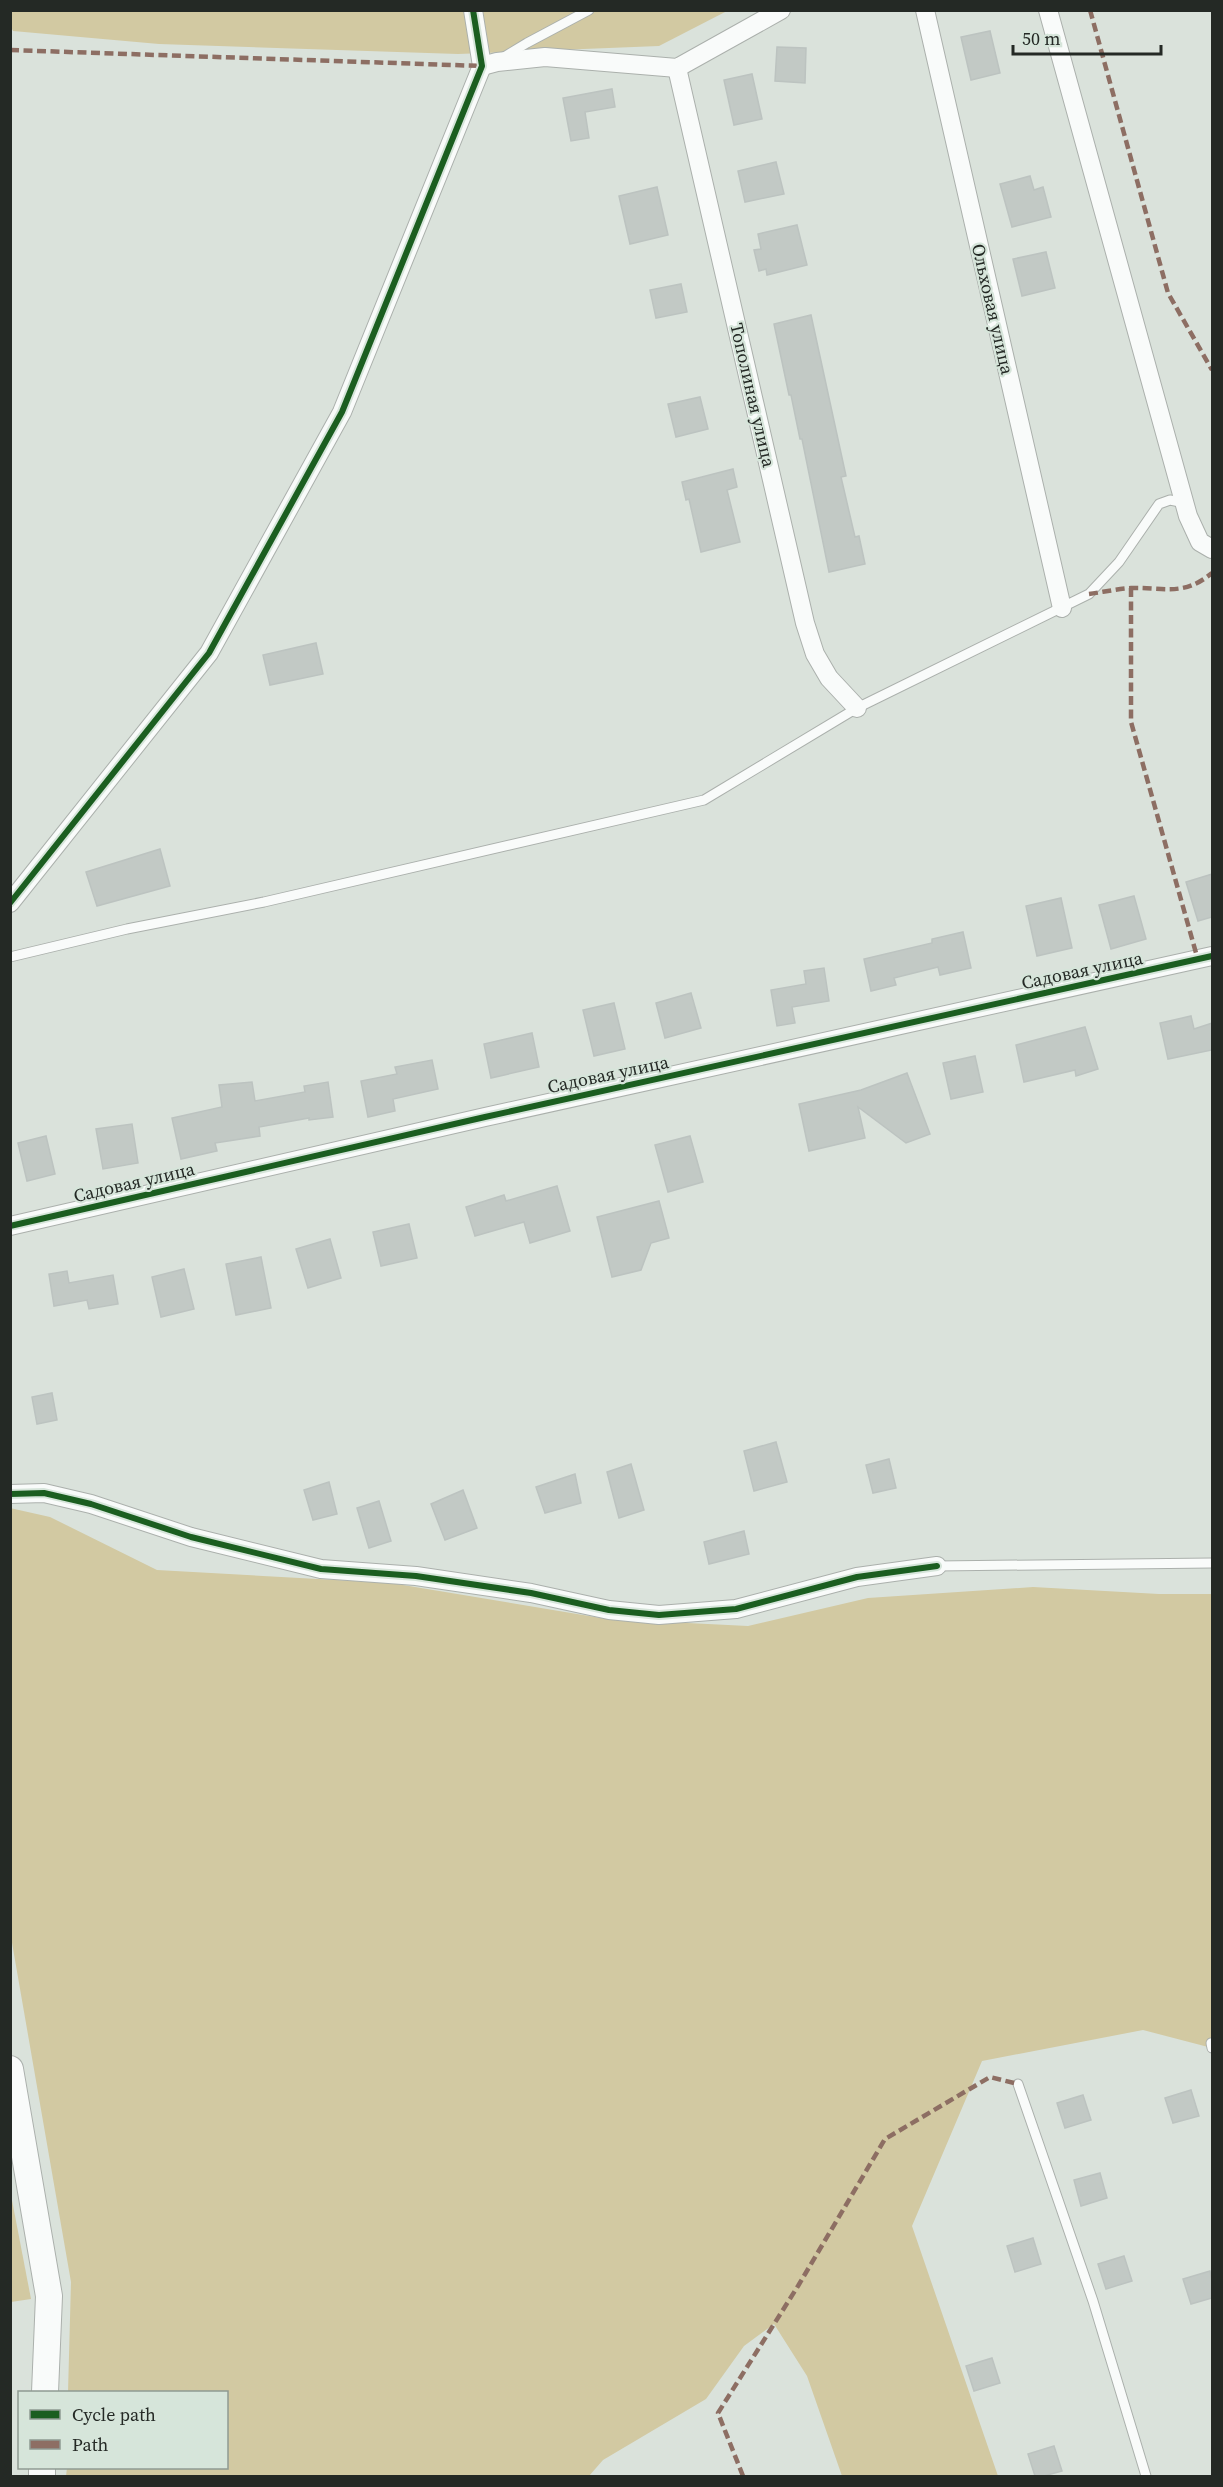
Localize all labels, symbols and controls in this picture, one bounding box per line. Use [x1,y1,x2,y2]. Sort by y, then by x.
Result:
scale bar [1013,18,1162,56]
text: 50 m [1022,26,1060,51]
street label: Ольховая улица [966,241,1020,378]
street label: Тополиная улица [724,321,782,470]
street label: Садовая улица [1019,945,1146,995]
street label: Садовая улица [545,1049,672,1099]
street label: Садовая улица [71,1156,198,1208]
legend [18,2391,228,2469]
text: Cycle path [72,2402,156,2427]
text: Path [72,2432,109,2457]

